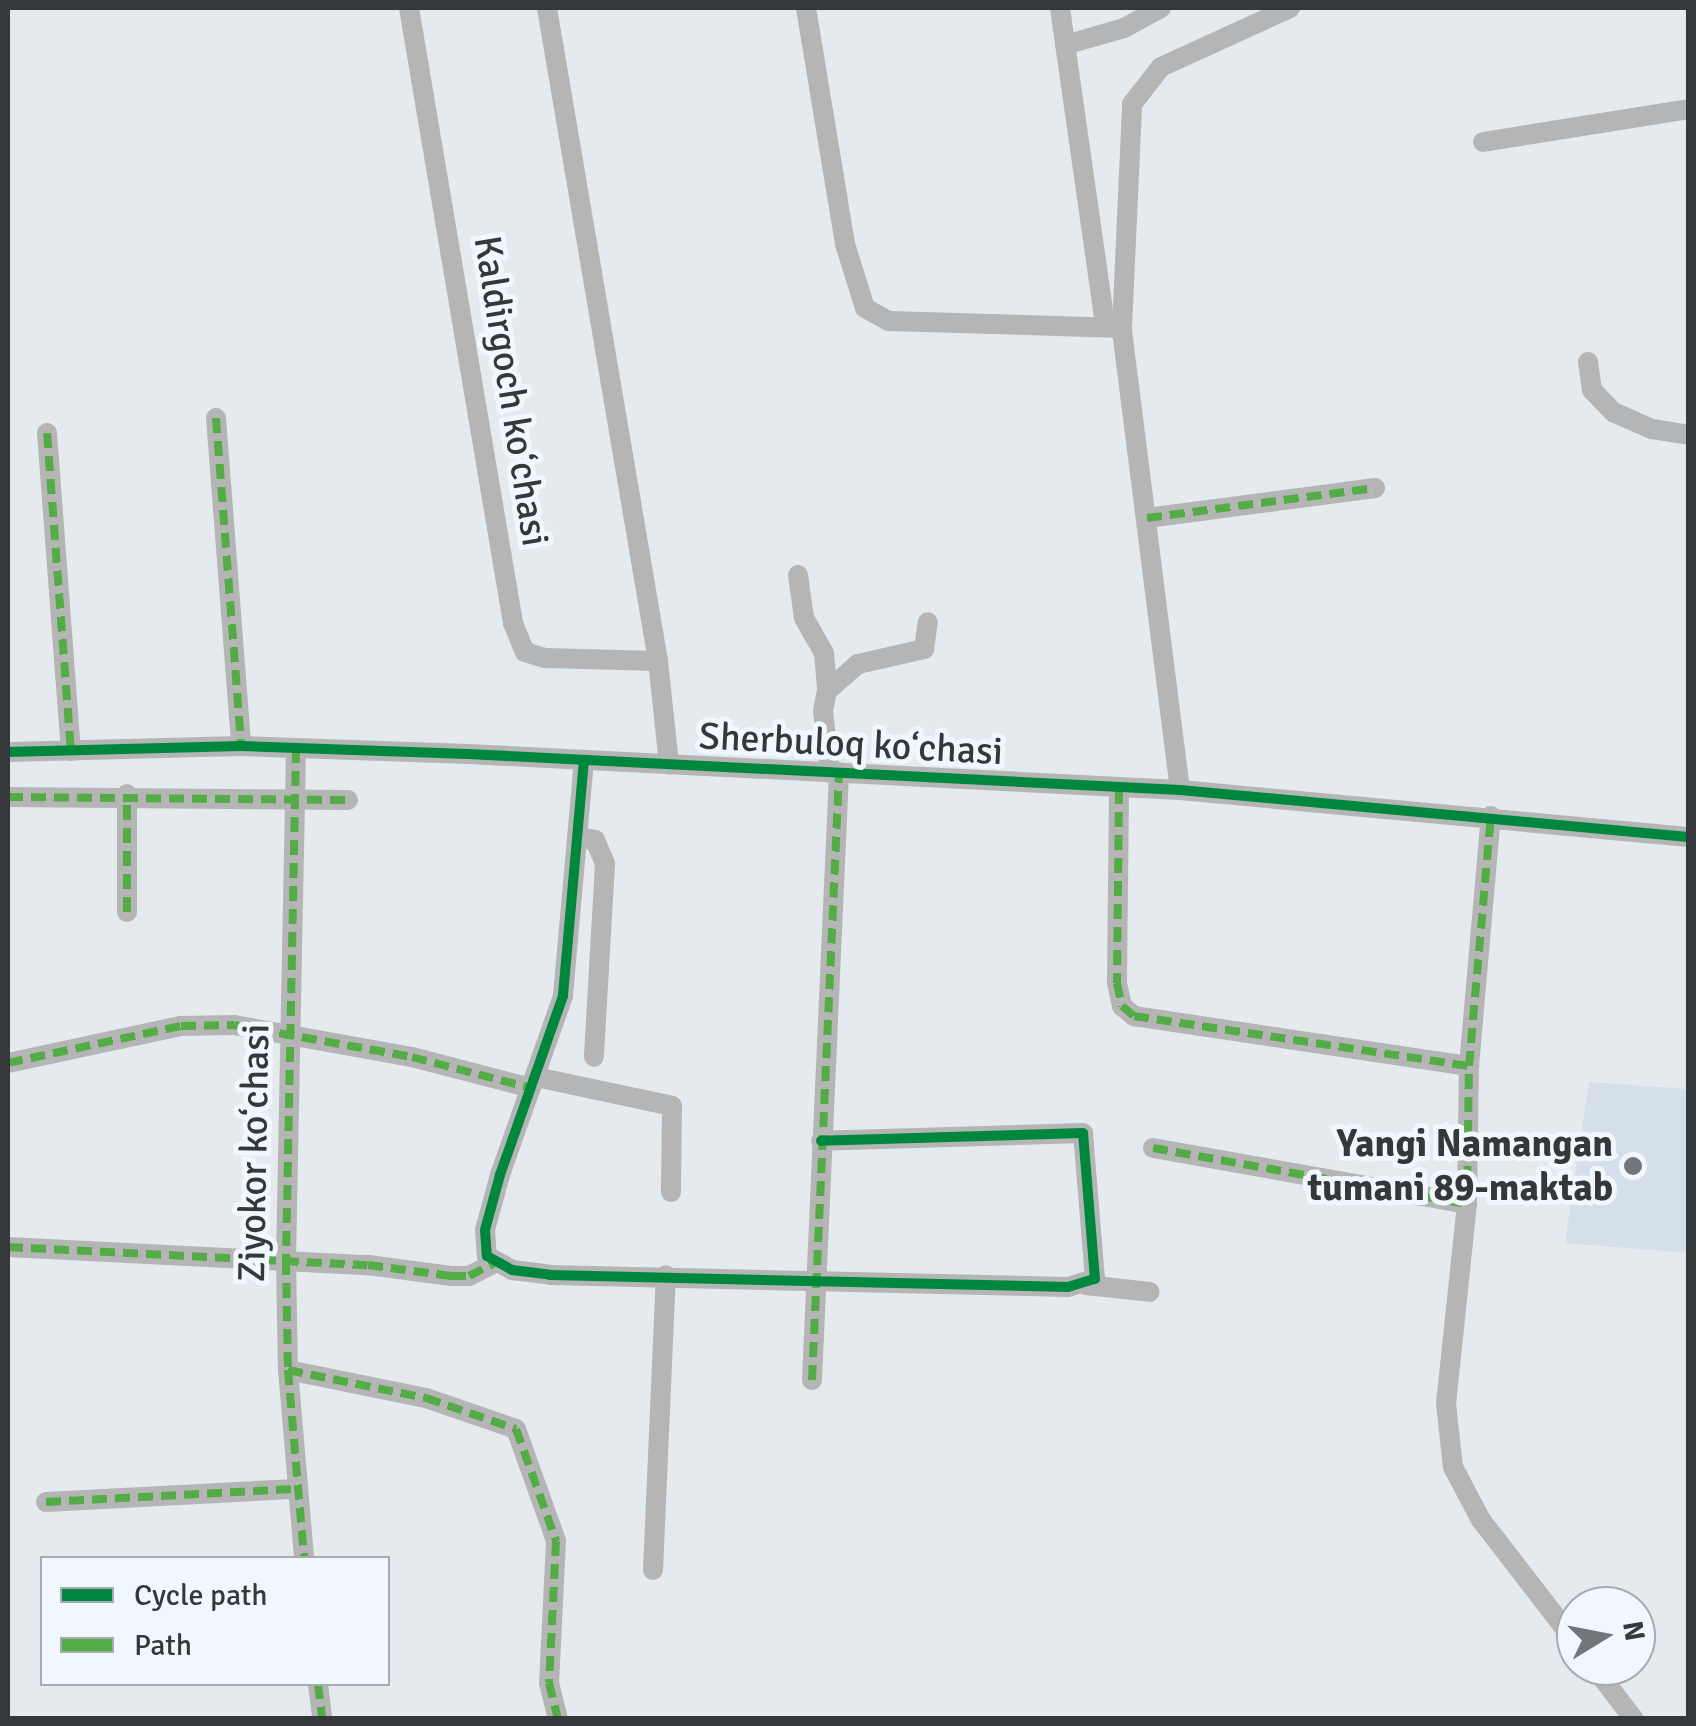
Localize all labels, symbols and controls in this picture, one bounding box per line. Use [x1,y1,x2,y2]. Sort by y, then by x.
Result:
street label: Kaldirgoch koʻchasi [464,233,558,549]
street label: Sherbuloq koʻchasi [698,713,1004,775]
street label: Ziyokor koʻchasi [229,1023,279,1283]
place label: Yangi Namangan tumani 89-maktab [1308,1121,1613,1210]
marker: Yangi Namangan tumani 89-maktab [1622,1155,1644,1177]
legend [40,1556,390,1686]
text: Cycle path [134,1577,268,1614]
north arrow [1556,1586,1656,1686]
text: N [1615,1619,1652,1644]
text: Path [134,1627,192,1664]

